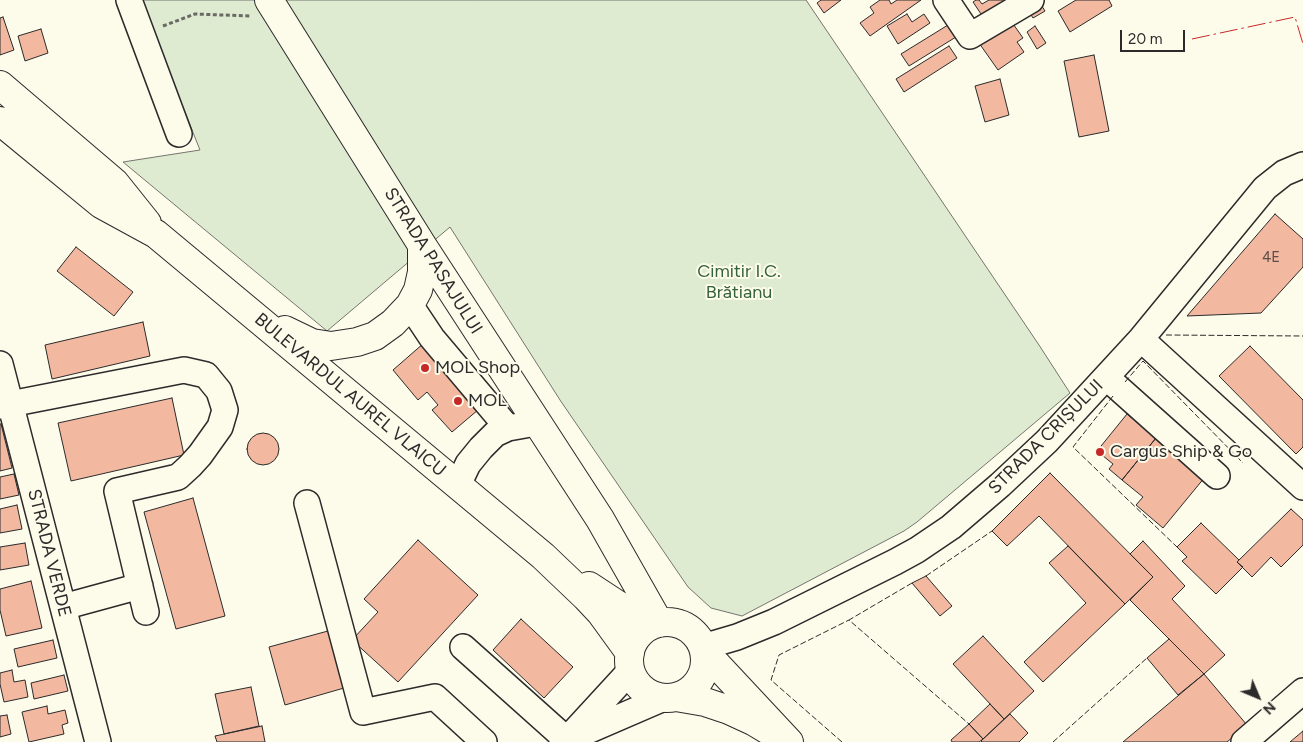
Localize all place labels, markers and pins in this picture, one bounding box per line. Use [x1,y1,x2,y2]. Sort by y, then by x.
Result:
place label: MOL Shop [435,357,520,379]
marker: MOL Shop [419,362,431,374]
place label: MOL [468,390,507,412]
marker: MOL [452,395,464,407]
place label: Cargus Ship & Go [1110,441,1252,463]
marker: Cargus Ship & Go [1094,446,1106,458]

